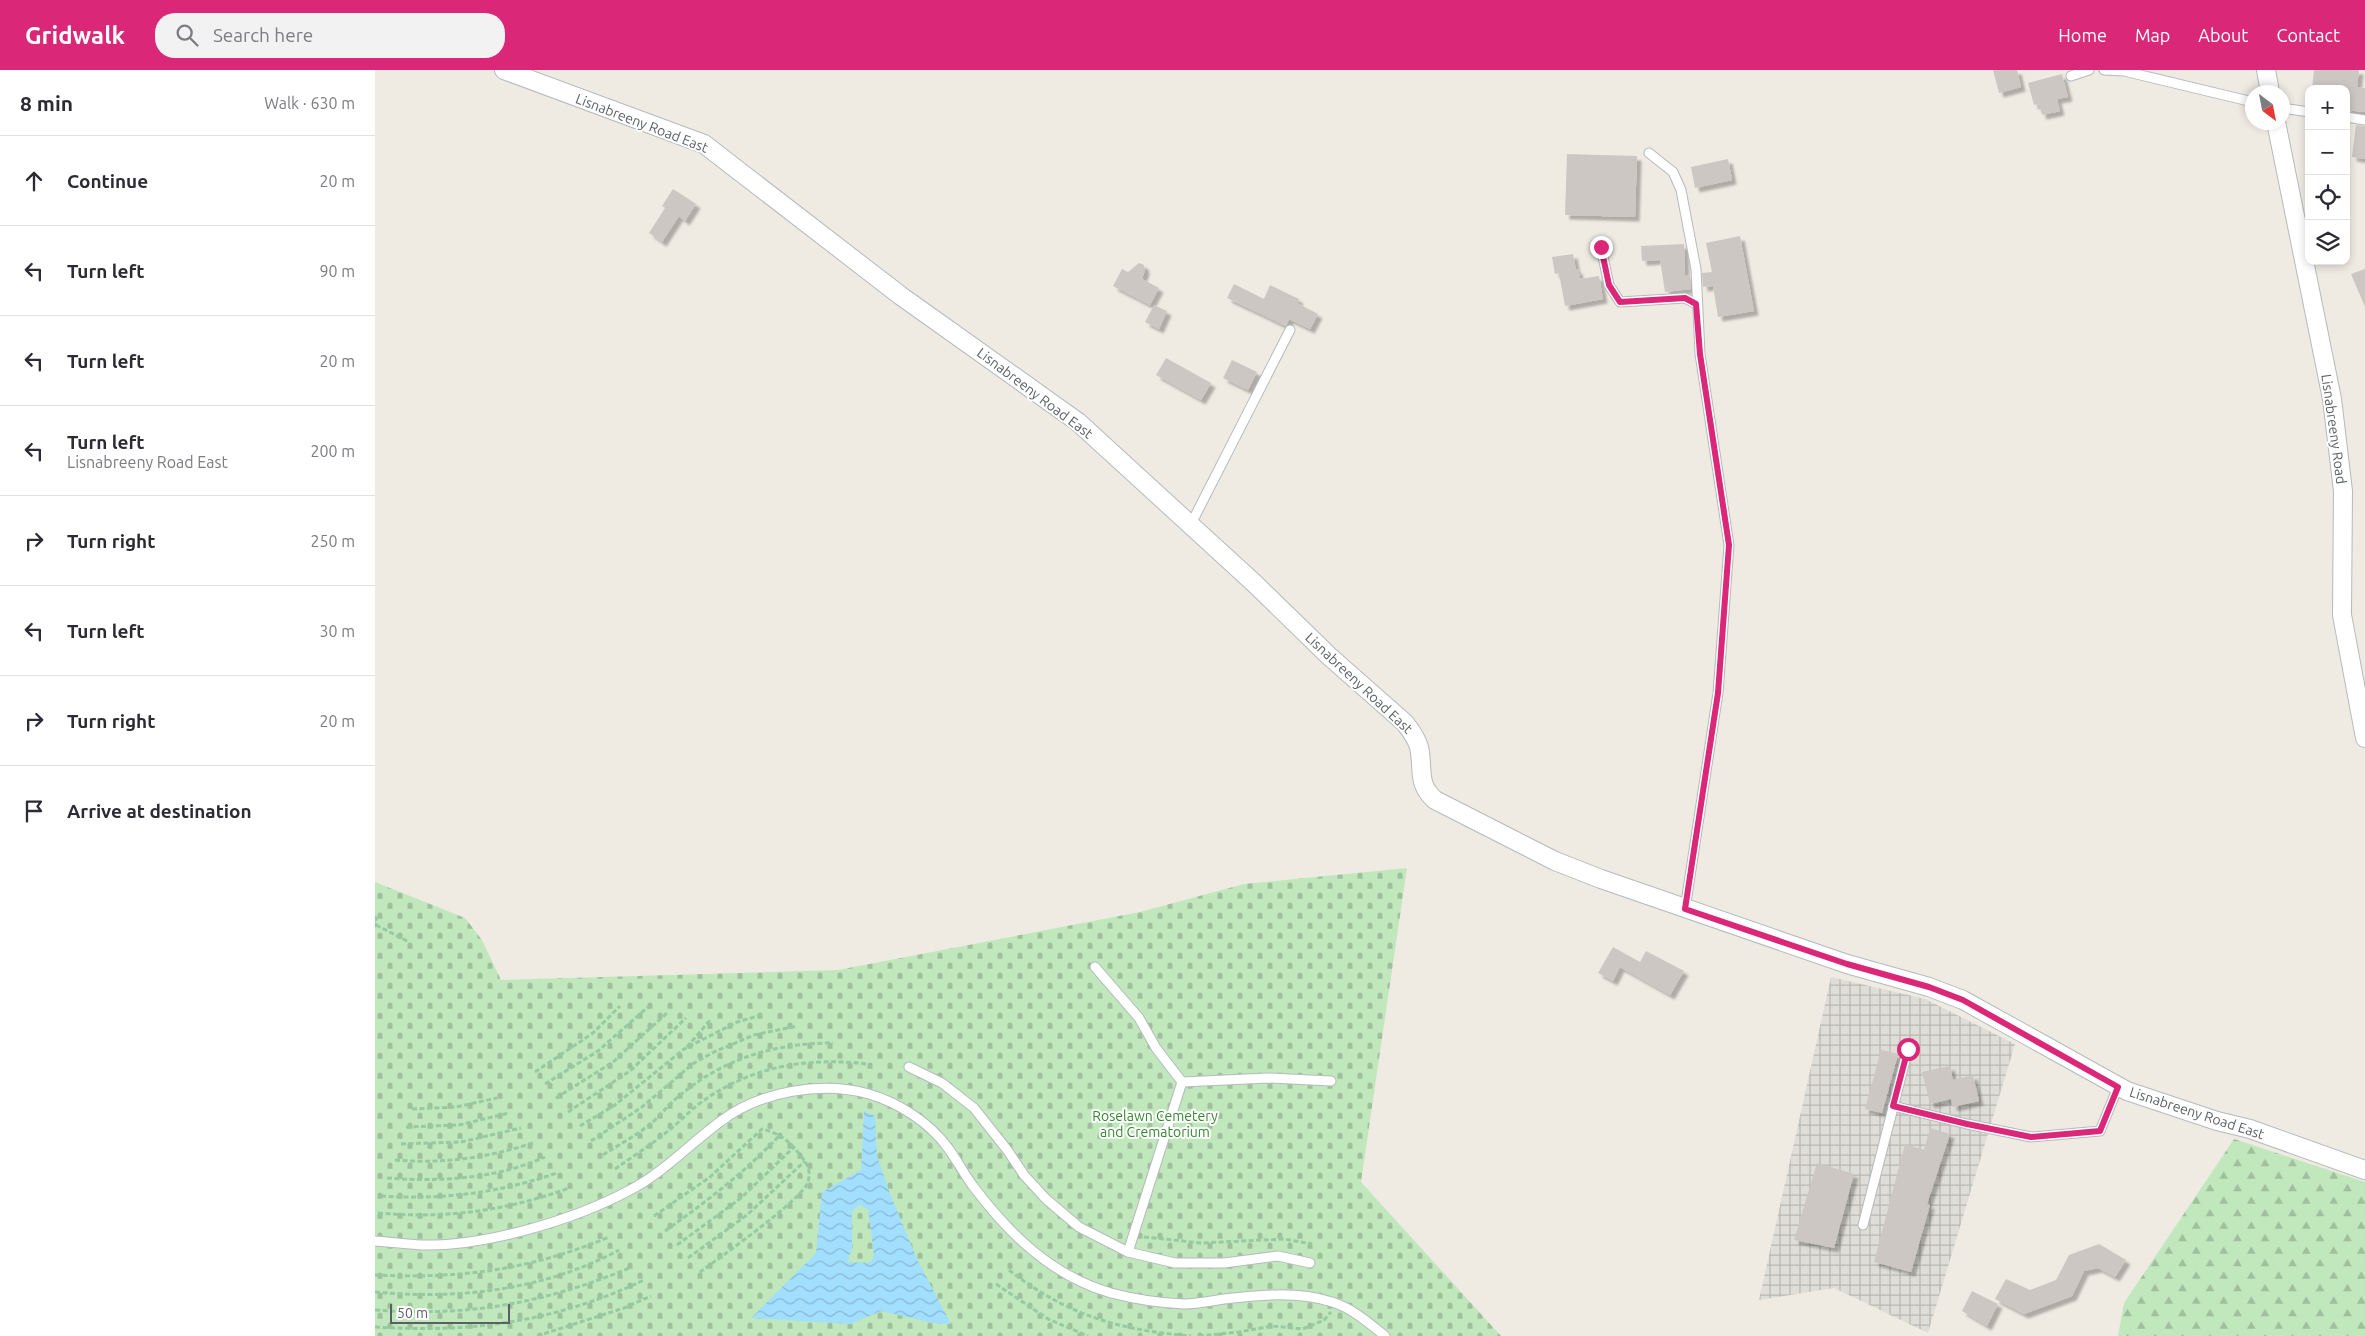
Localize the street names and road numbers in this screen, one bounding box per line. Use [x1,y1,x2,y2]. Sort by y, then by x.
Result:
street label: Lisnabreeny Road East [573,90,711,156]
street label: Lisnabreeny Road East [974,344,1096,442]
street label: Lisnabreeny Road [2318,373,2350,485]
street label: Lisnabreeny Road East [1302,629,1416,737]
street label: Lisnabreeny Road East [2128,1084,2267,1142]

